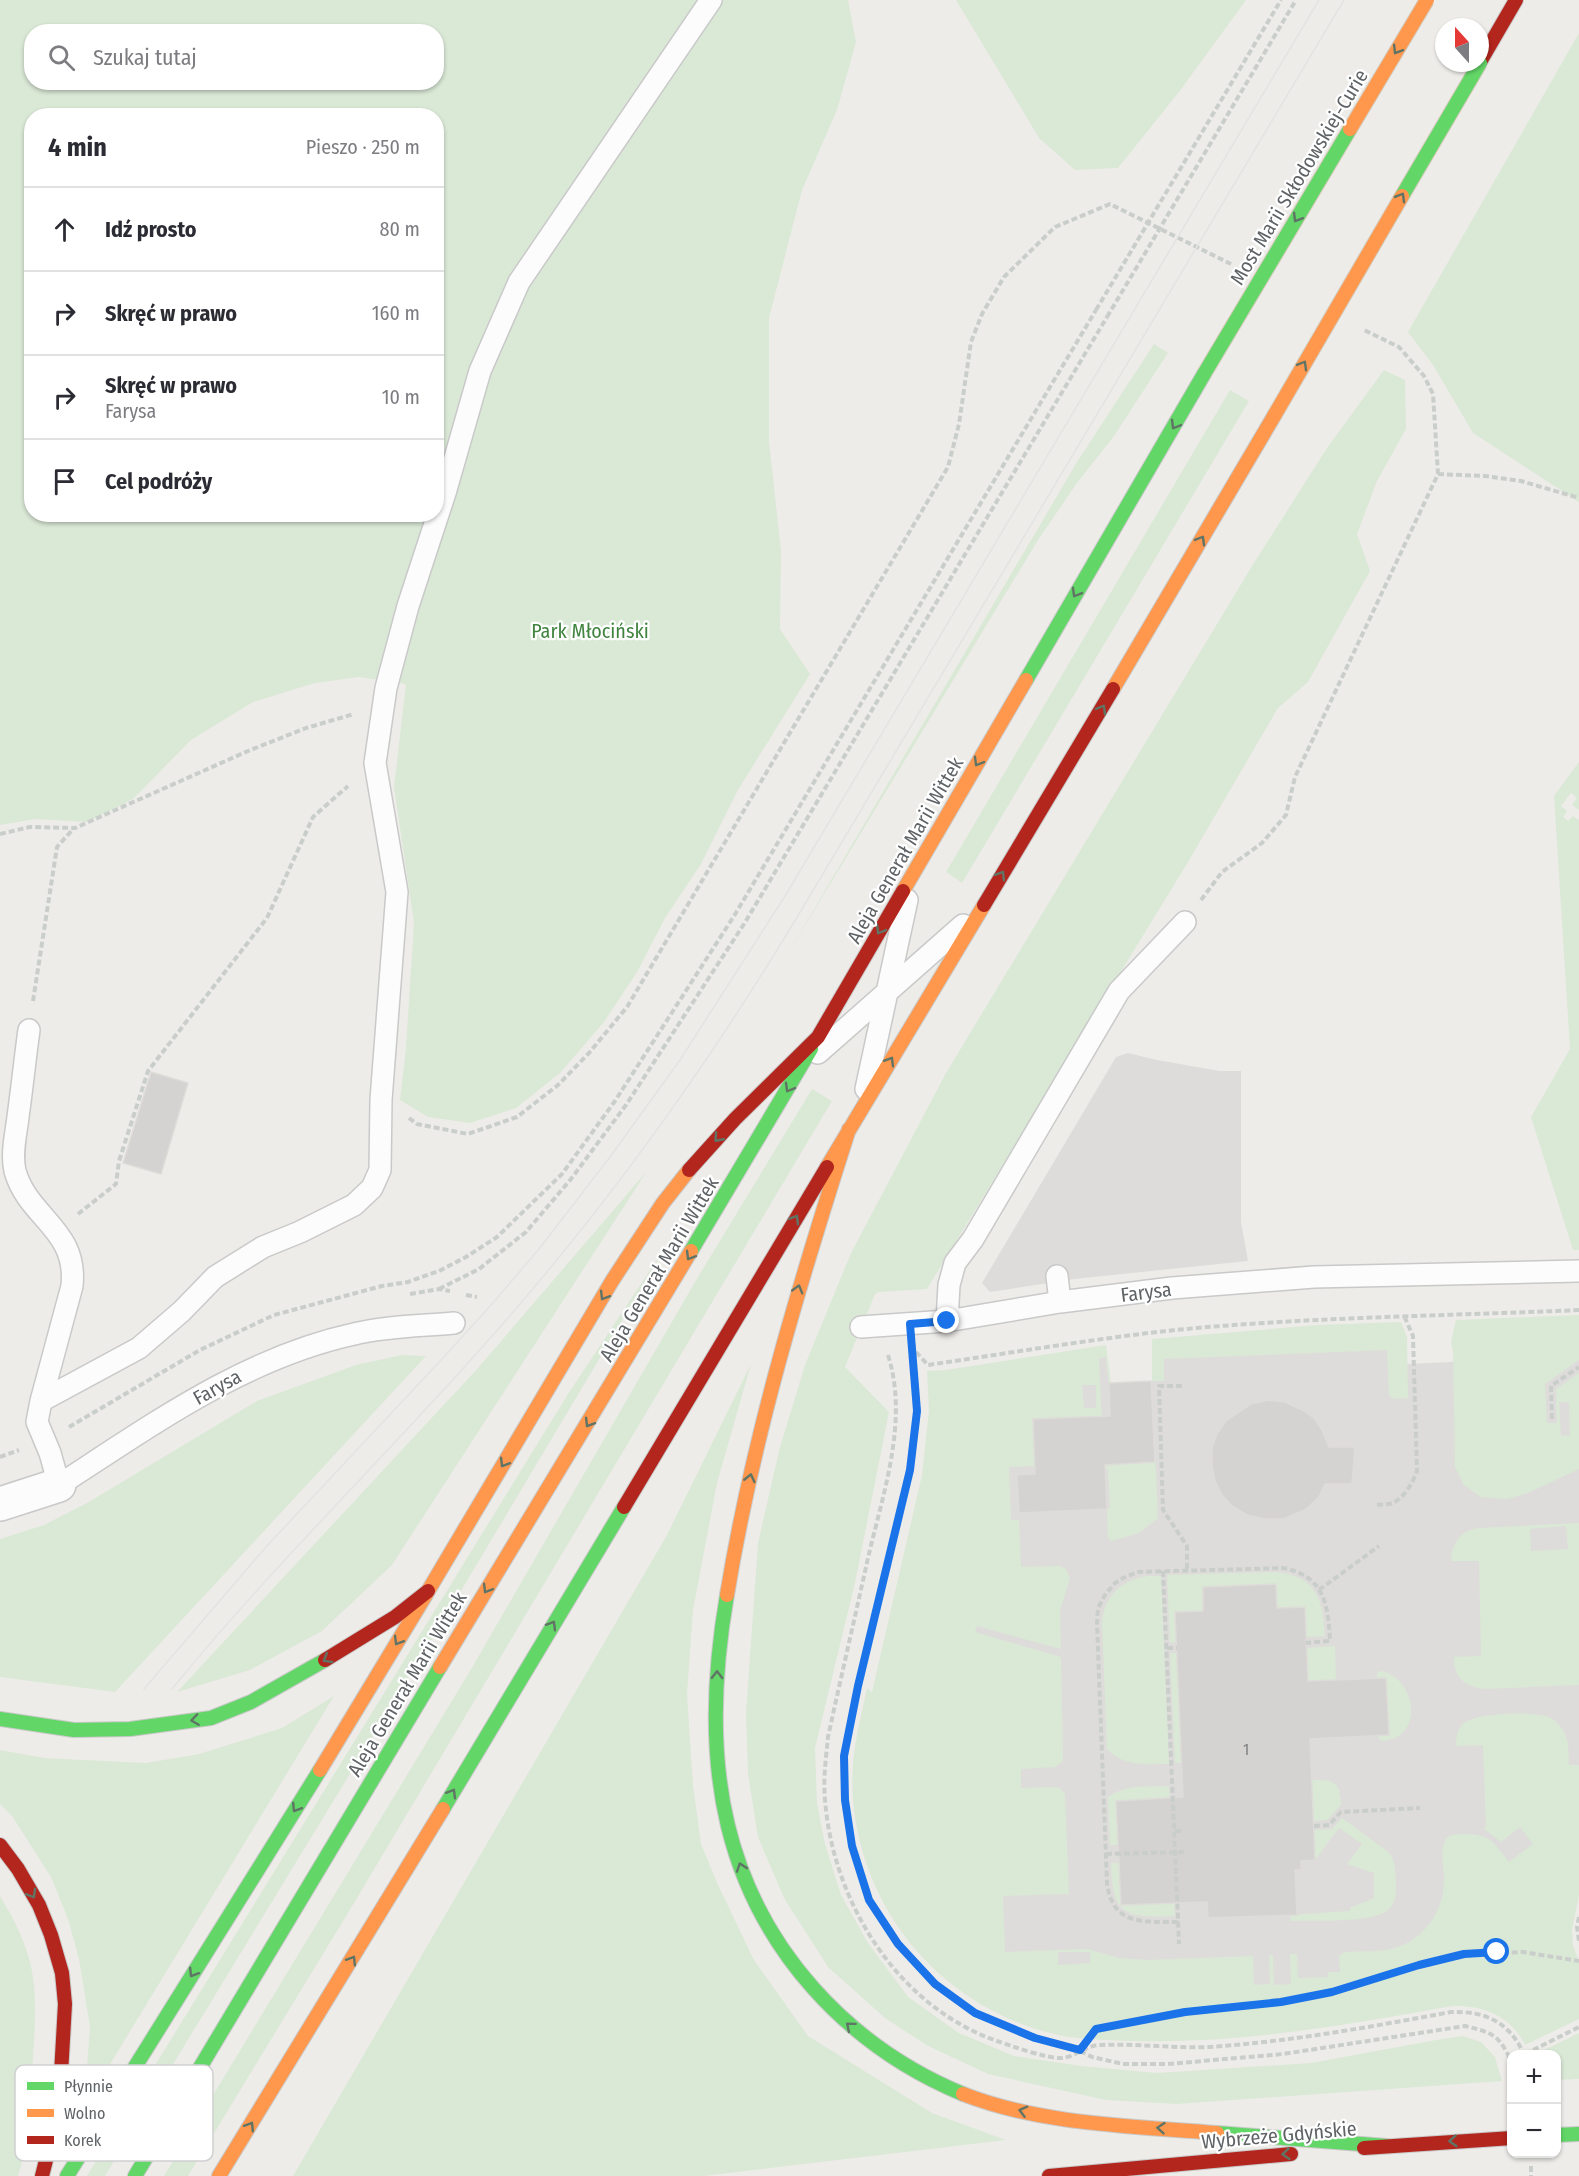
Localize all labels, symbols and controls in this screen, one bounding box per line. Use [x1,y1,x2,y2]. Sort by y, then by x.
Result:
north arrow [1435,18,1489,72]
search box [24,24,444,90]
icon: search [45,41,78,74]
text: Szukaj tutaj [93,44,197,71]
one-way arrow [1393,44,1405,54]
street label: Most Marii Skłodowskiej-Curie [1225,65,1373,289]
text: 4 min [48,132,107,163]
text: Pieszo · 250 m [306,135,420,159]
one-way arrow [1394,193,1406,203]
one-way arrow [1293,212,1305,222]
icon: ahead [48,213,81,246]
text: Idź prosto [105,216,197,243]
text: 80 m [380,217,420,241]
icon: right [48,297,81,330]
text: Skręć w prawo [105,300,237,327]
text: 160 m [372,301,420,325]
one-way arrow [1296,361,1307,371]
text: Skręć w prawo [105,372,237,399]
icon: right [48,381,81,414]
text: 10 m [382,385,420,409]
text: Farysa [105,399,156,423]
one-way arrow [1170,419,1182,429]
icon: arrive [48,465,81,498]
text: Cel podróży [105,468,212,495]
one-way arrow [1193,536,1205,546]
one-way arrow [1072,587,1084,597]
park label: Park Młociński [531,619,649,643]
one-way arrow [1095,705,1106,715]
street label: Aleja Generał Marii Wittek [842,752,969,947]
one-way arrow [974,756,986,766]
one-way arrow [993,871,1005,881]
one-way arrow [876,924,888,934]
one-way arrow [882,1057,894,1067]
one-way arrow [785,1082,797,1092]
one-way arrow [714,1131,725,1142]
street label: Aleja Generał Marii Wittek [594,1172,724,1366]
one-way arrow [788,1215,799,1225]
one-way arrow [685,1250,697,1260]
street label: Farysa [1119,1277,1173,1307]
one-way arrow [791,1284,803,1295]
one-way arrow [599,1290,611,1300]
route end [933,1307,959,1333]
street label: Farysa [189,1364,245,1410]
one-way arrow [584,1417,596,1427]
one-way arrow [499,1457,511,1467]
one-way arrow [742,1473,755,1483]
one-way arrow [483,1583,495,1593]
street label: Aleja Generał Marii Wittek [342,1587,472,1781]
one-way arrow [544,1621,556,1631]
one-way arrow [393,1635,405,1645]
one-way arrow [323,1652,333,1664]
one-way arrow [711,1670,724,1679]
one-way arrow [191,1713,200,1725]
house number: 1 [1243,1740,1249,1759]
one-way arrow [445,1789,456,1799]
one-way arrow [292,1802,304,1812]
one-way arrow [736,1862,749,1873]
one-way arrow [25,1888,37,1898]
route start [1483,1938,1509,1964]
one-way arrow [344,1956,356,1966]
one-way arrow [190,1967,201,1978]
one-way arrow [846,2022,857,2033]
map controls [1507,2050,1561,2158]
button: + [1507,2050,1561,2104]
legend [15,2065,213,2161]
text: Płynnie [64,2077,113,2096]
text: Wolno [64,2104,105,2123]
button: − [1507,2104,1561,2158]
one-way arrow [1018,2106,1028,2119]
street label: Wybrzeże Gdyńskie [1200,2116,1358,2154]
one-way arrow [242,2122,254,2132]
one-way arrow [1156,2122,1165,2135]
text: Korek [64,2131,102,2150]
one-way arrow [1449,2135,1458,2148]
one-way arrow [1282,2147,1291,2160]

